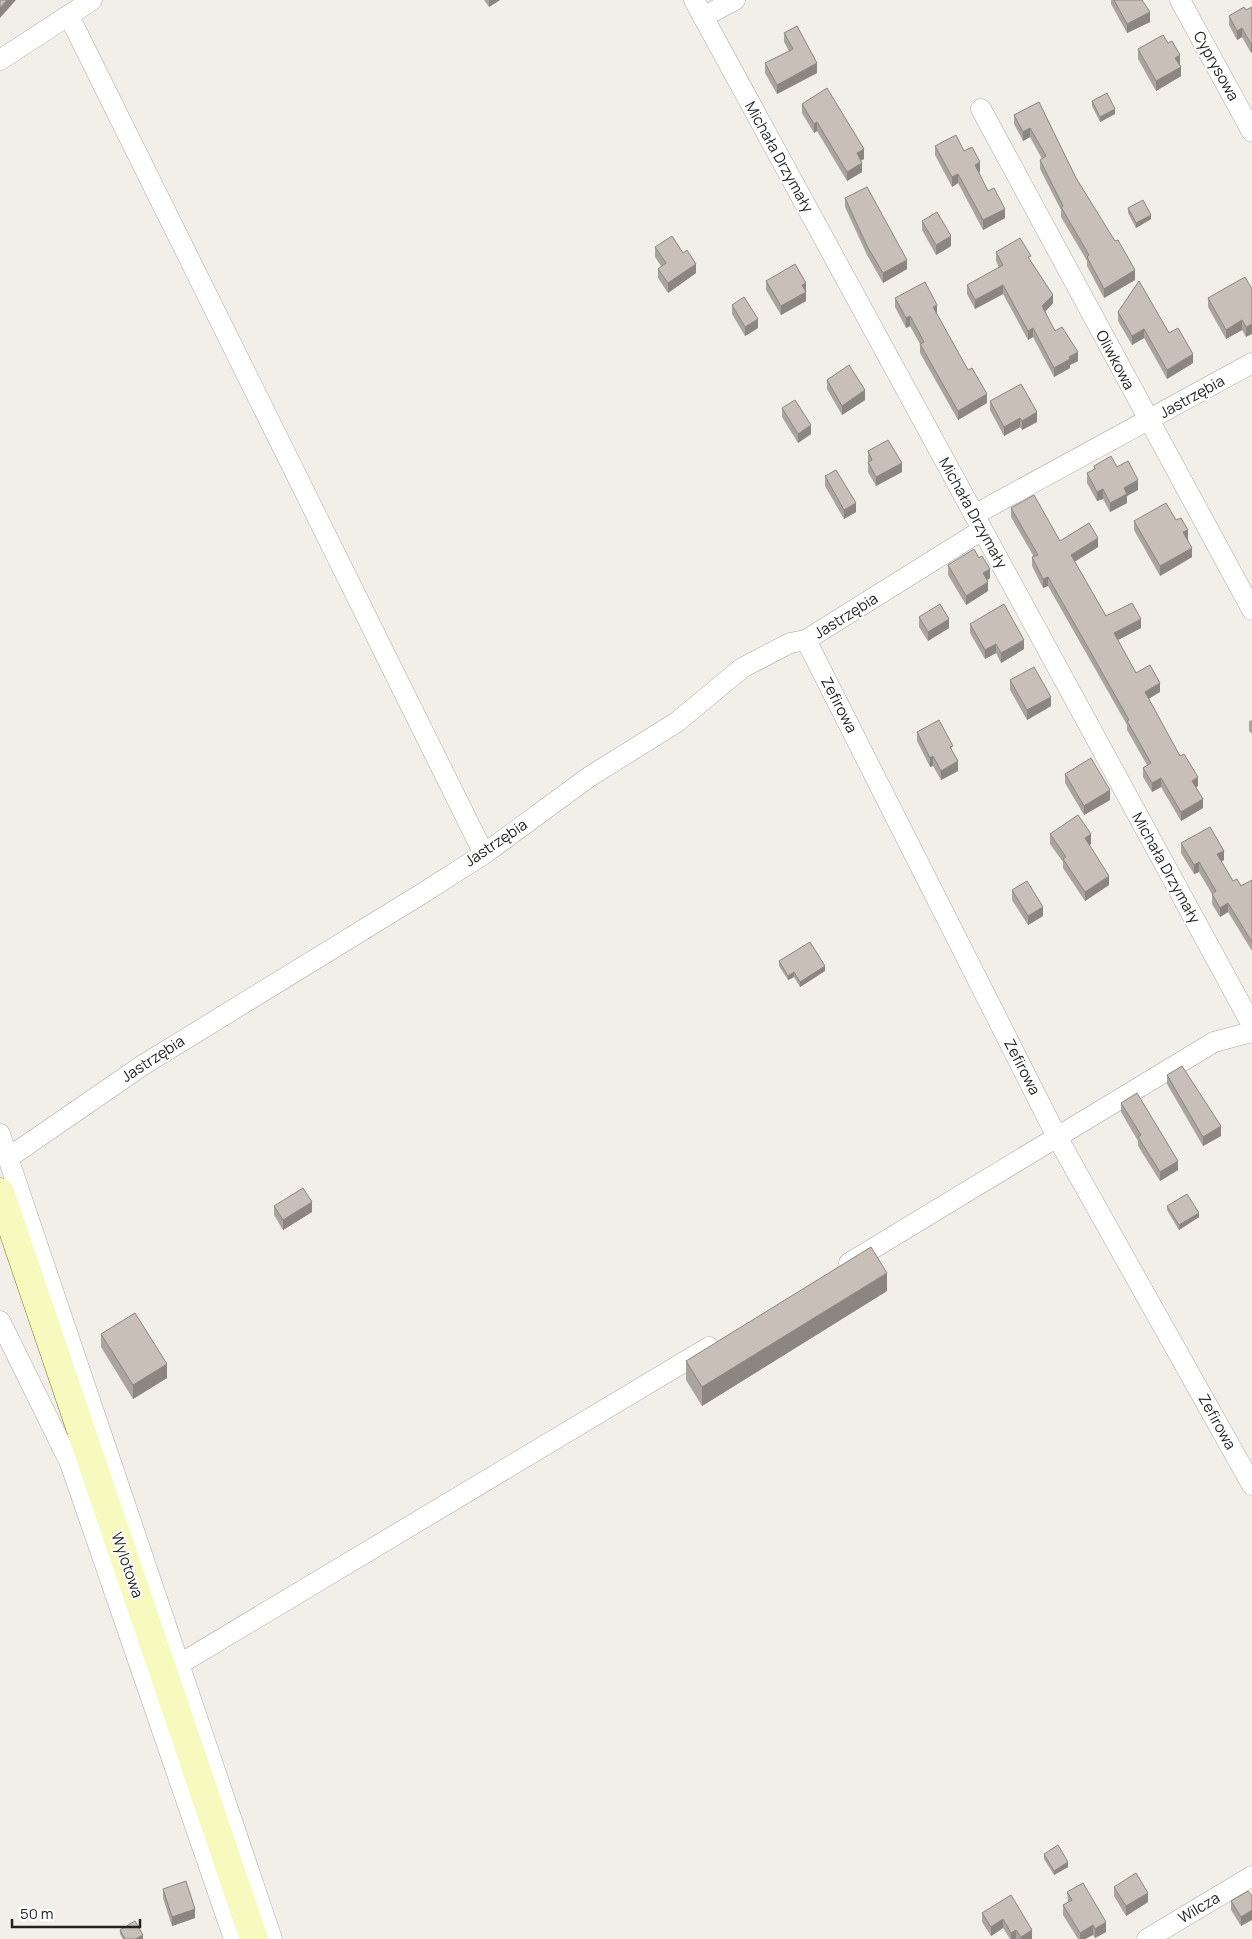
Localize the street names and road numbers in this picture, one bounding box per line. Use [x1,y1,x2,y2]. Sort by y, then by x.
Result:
street label: Cyprysowa [1189,27,1244,104]
street label: Michała Drzymały [740,97,819,216]
street label: Oliwkowa [1091,326,1140,393]
street label: Jastrzębia [1155,370,1228,423]
street label: Michała Drzymały [934,453,1013,572]
street label: Jastrzębia [810,588,882,643]
street label: Zefirowa [816,673,862,736]
street label: Michała Drzymały [1127,808,1206,927]
street label: Jastrzębia [460,814,531,871]
street label: Jastrzębia [117,1030,188,1087]
street label: Zefirowa [999,1035,1045,1098]
street label: Zefirowa [1194,1390,1241,1453]
street label: Wylotowa [106,1529,148,1600]
street label: Wilcza [1174,1887,1223,1928]

